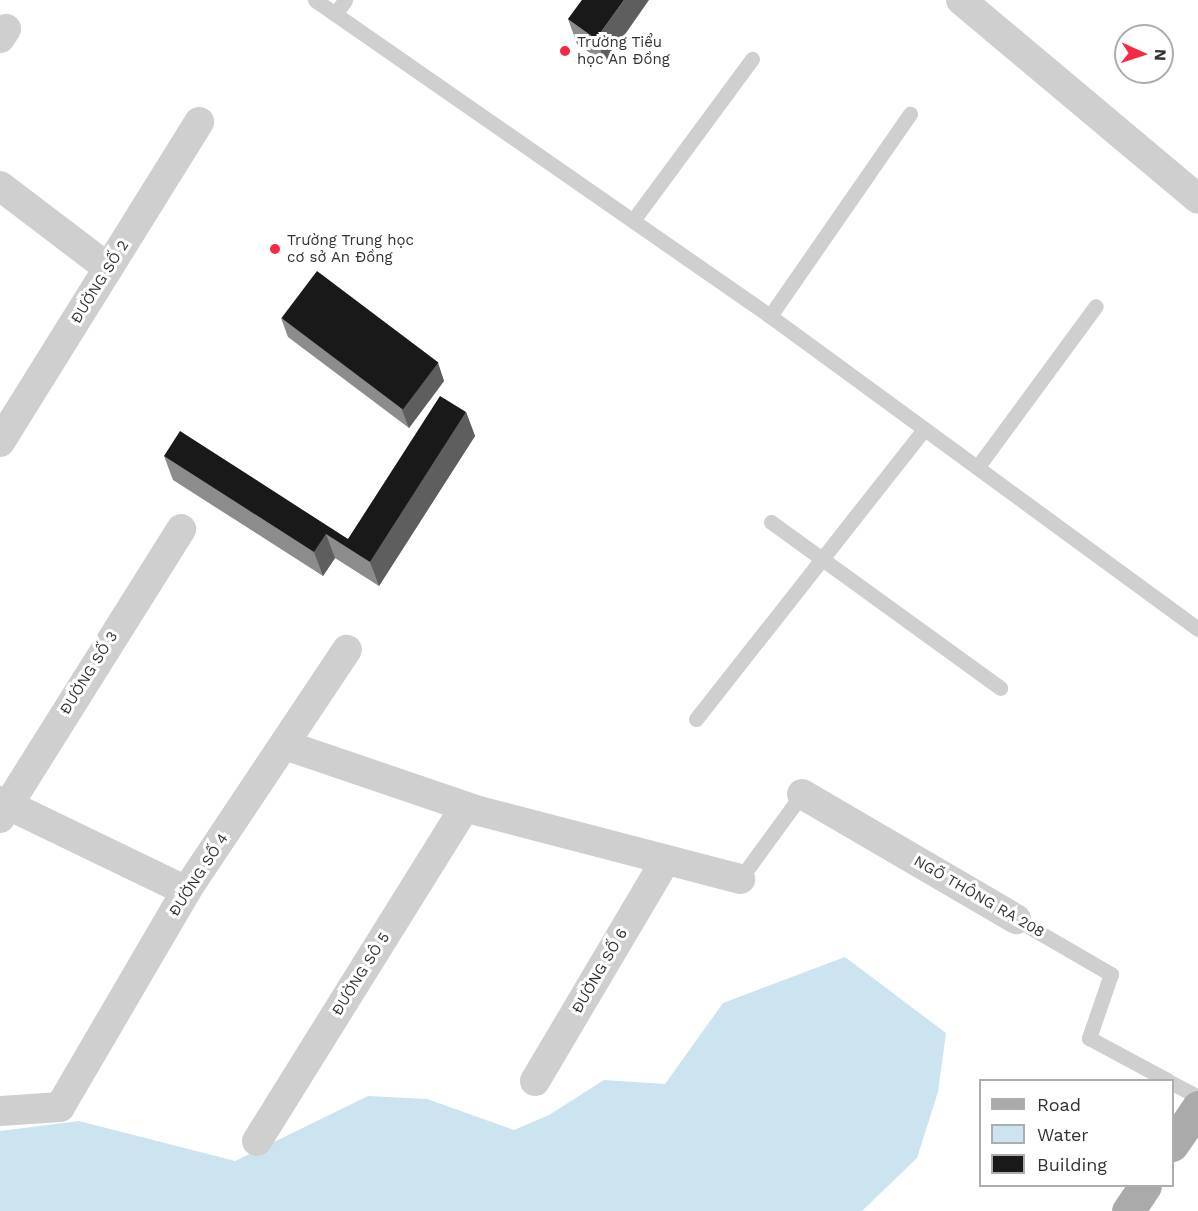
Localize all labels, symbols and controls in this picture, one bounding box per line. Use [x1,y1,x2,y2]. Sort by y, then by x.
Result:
north arrow [1114,24,1174,84]
place label: Trường Tiểu học An Đồng [577,33,670,68]
marker: Trường Tiểu học An Đồng [558,44,572,58]
text: N [1151,48,1170,61]
place label: Trường Trung học cơ sở An Đồng [287,231,414,266]
street label: ĐƯỜNG SỐ 2 [67,237,133,327]
marker: Trường Trung học cơ sở An Đồng [268,242,282,256]
street label: ĐƯỜNG SỐ 3 [56,628,122,718]
street label: ĐƯỜNG SỐ 4 [166,830,232,920]
street label: NGÕ THÔNG RA 208 [910,852,1048,942]
street label: ĐƯỜNG SỐ 6 [568,925,632,1017]
street label: ĐƯỜNG SÔ 5 [328,929,394,1019]
legend [979,1079,1174,1187]
text: Road [1037,1094,1081,1115]
text: Water [1037,1124,1089,1145]
text: Building [1037,1154,1107,1175]

